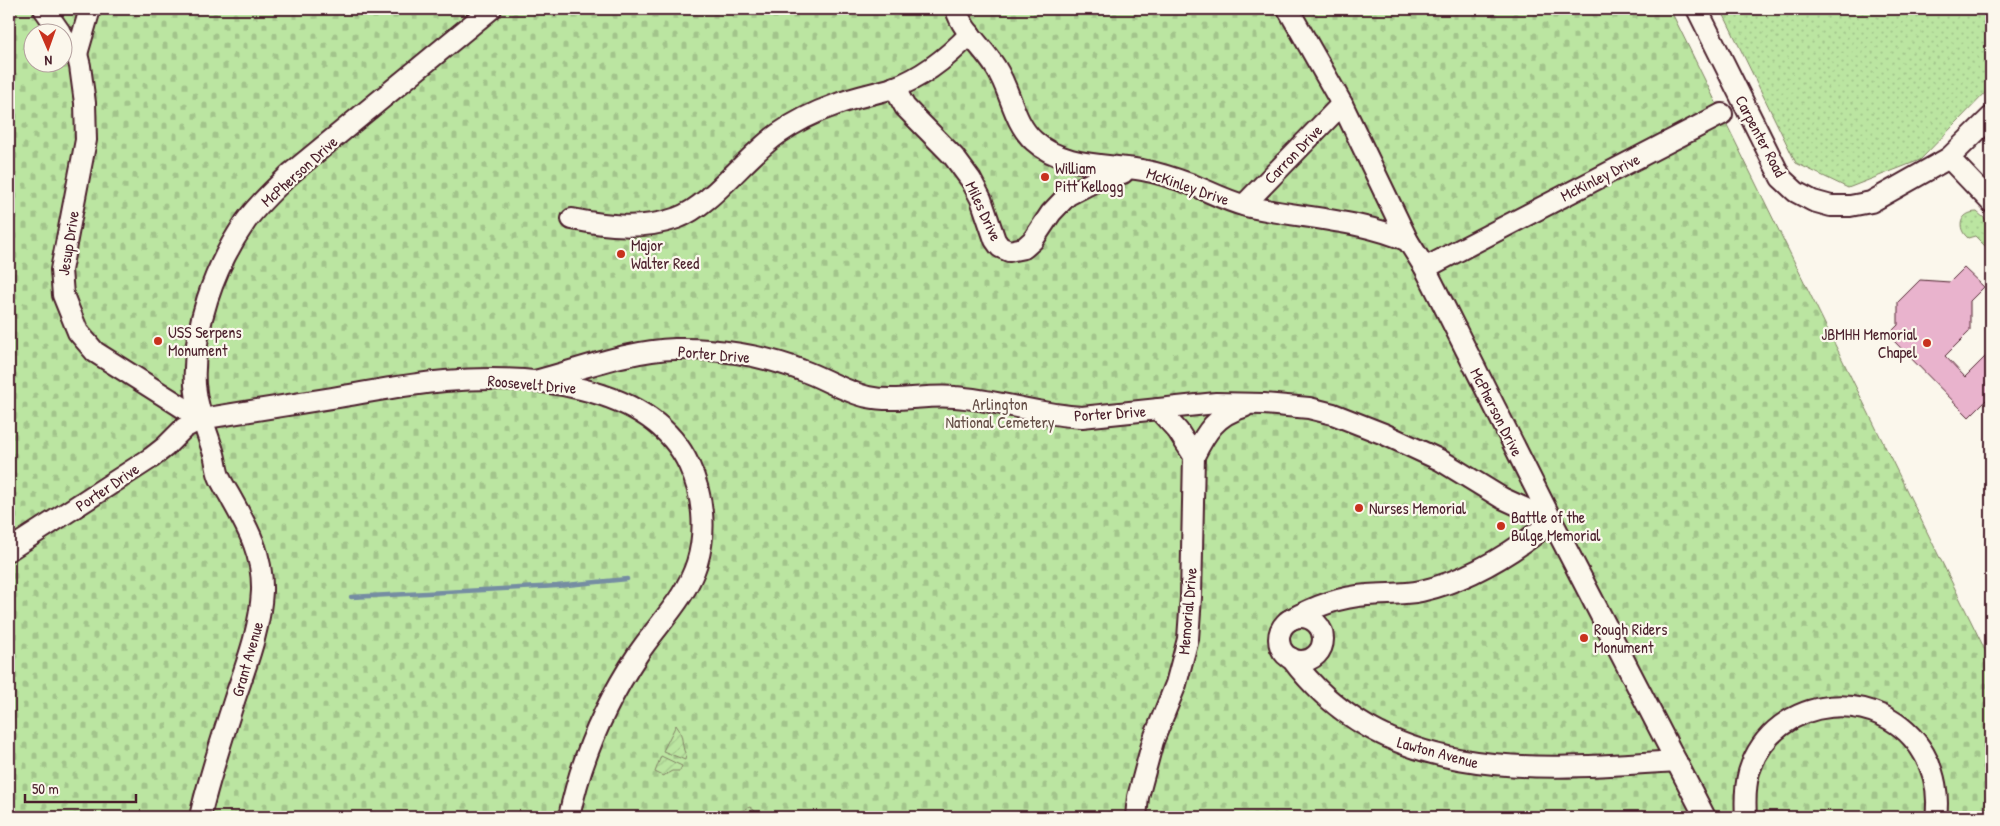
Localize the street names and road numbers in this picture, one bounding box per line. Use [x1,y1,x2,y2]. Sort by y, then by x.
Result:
street label: Carpenter Road [1730,91,1792,181]
street label: Carron Drive [1259,119,1327,189]
street label: McPherson Drive [256,130,343,211]
street label: McKinley Drive [1557,147,1644,206]
street label: McKinley Drive [1144,162,1233,211]
street label: Miles Drive [961,177,1008,245]
street label: Jesup Drive [52,208,84,277]
street label: Porter Drive [677,340,752,368]
street label: McPherson Drive [1465,364,1529,460]
street label: Roosevelt Drive [487,369,578,399]
street label: Porter Drive [1073,399,1147,426]
street label: Porter Drive [71,457,144,516]
street label: Memorial Drive [1172,566,1202,655]
street label: Grant Avenue [226,618,268,699]
street label: Lawton Avenue [1395,731,1482,774]

